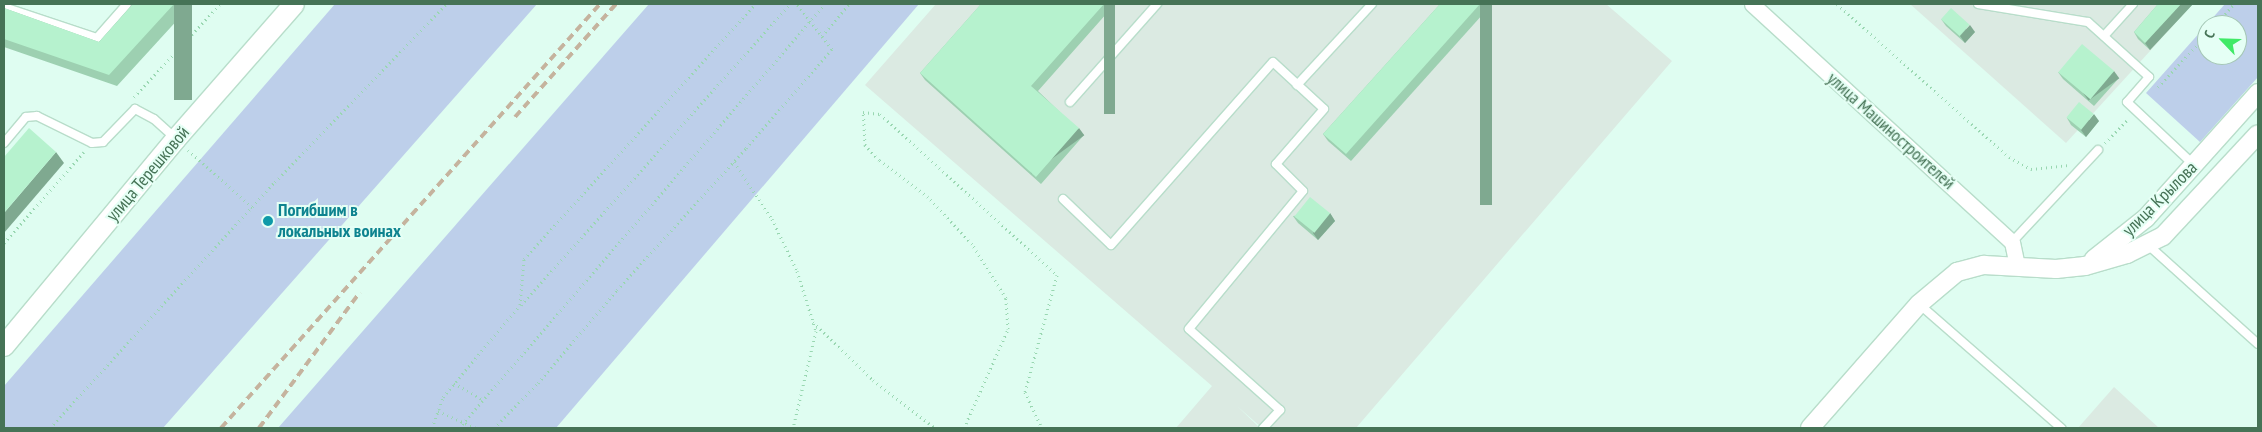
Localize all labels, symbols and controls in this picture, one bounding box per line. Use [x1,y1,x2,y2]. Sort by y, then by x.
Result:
north arrow [2197,15,2247,65]
text: С [2200,28,2219,41]
street label: улица Машиностроителей [1823,68,1959,194]
street label: улица Терешковой [102,122,194,226]
street label: улица Крылова [2118,157,2202,241]
place label: Погибшим в локальных воинах [278,200,401,242]
marker: Погибшим в локальных воинах [262,215,274,227]

